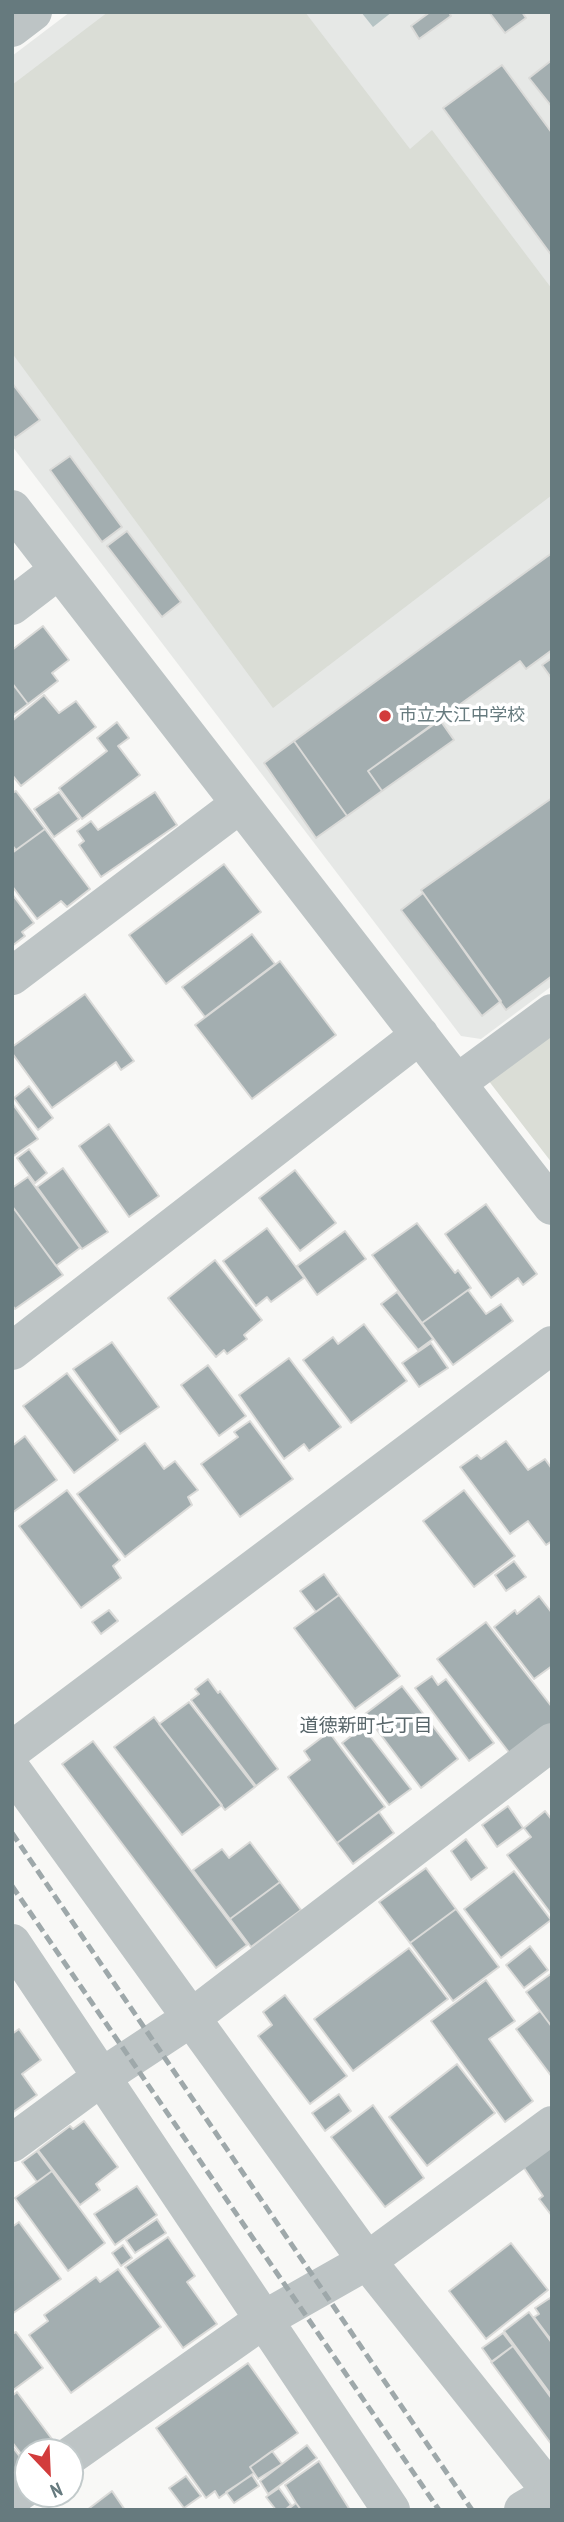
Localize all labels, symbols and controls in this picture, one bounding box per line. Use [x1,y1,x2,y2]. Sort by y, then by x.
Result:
place label: 市立大江中学校 [399,705,525,727]
marker: 市立大江中学校 [377,708,393,724]
district label: 道徳新町七丁目 [300,1716,432,1738]
north arrow [14,2438,84,2508]
text: N [47,2477,66,2504]

